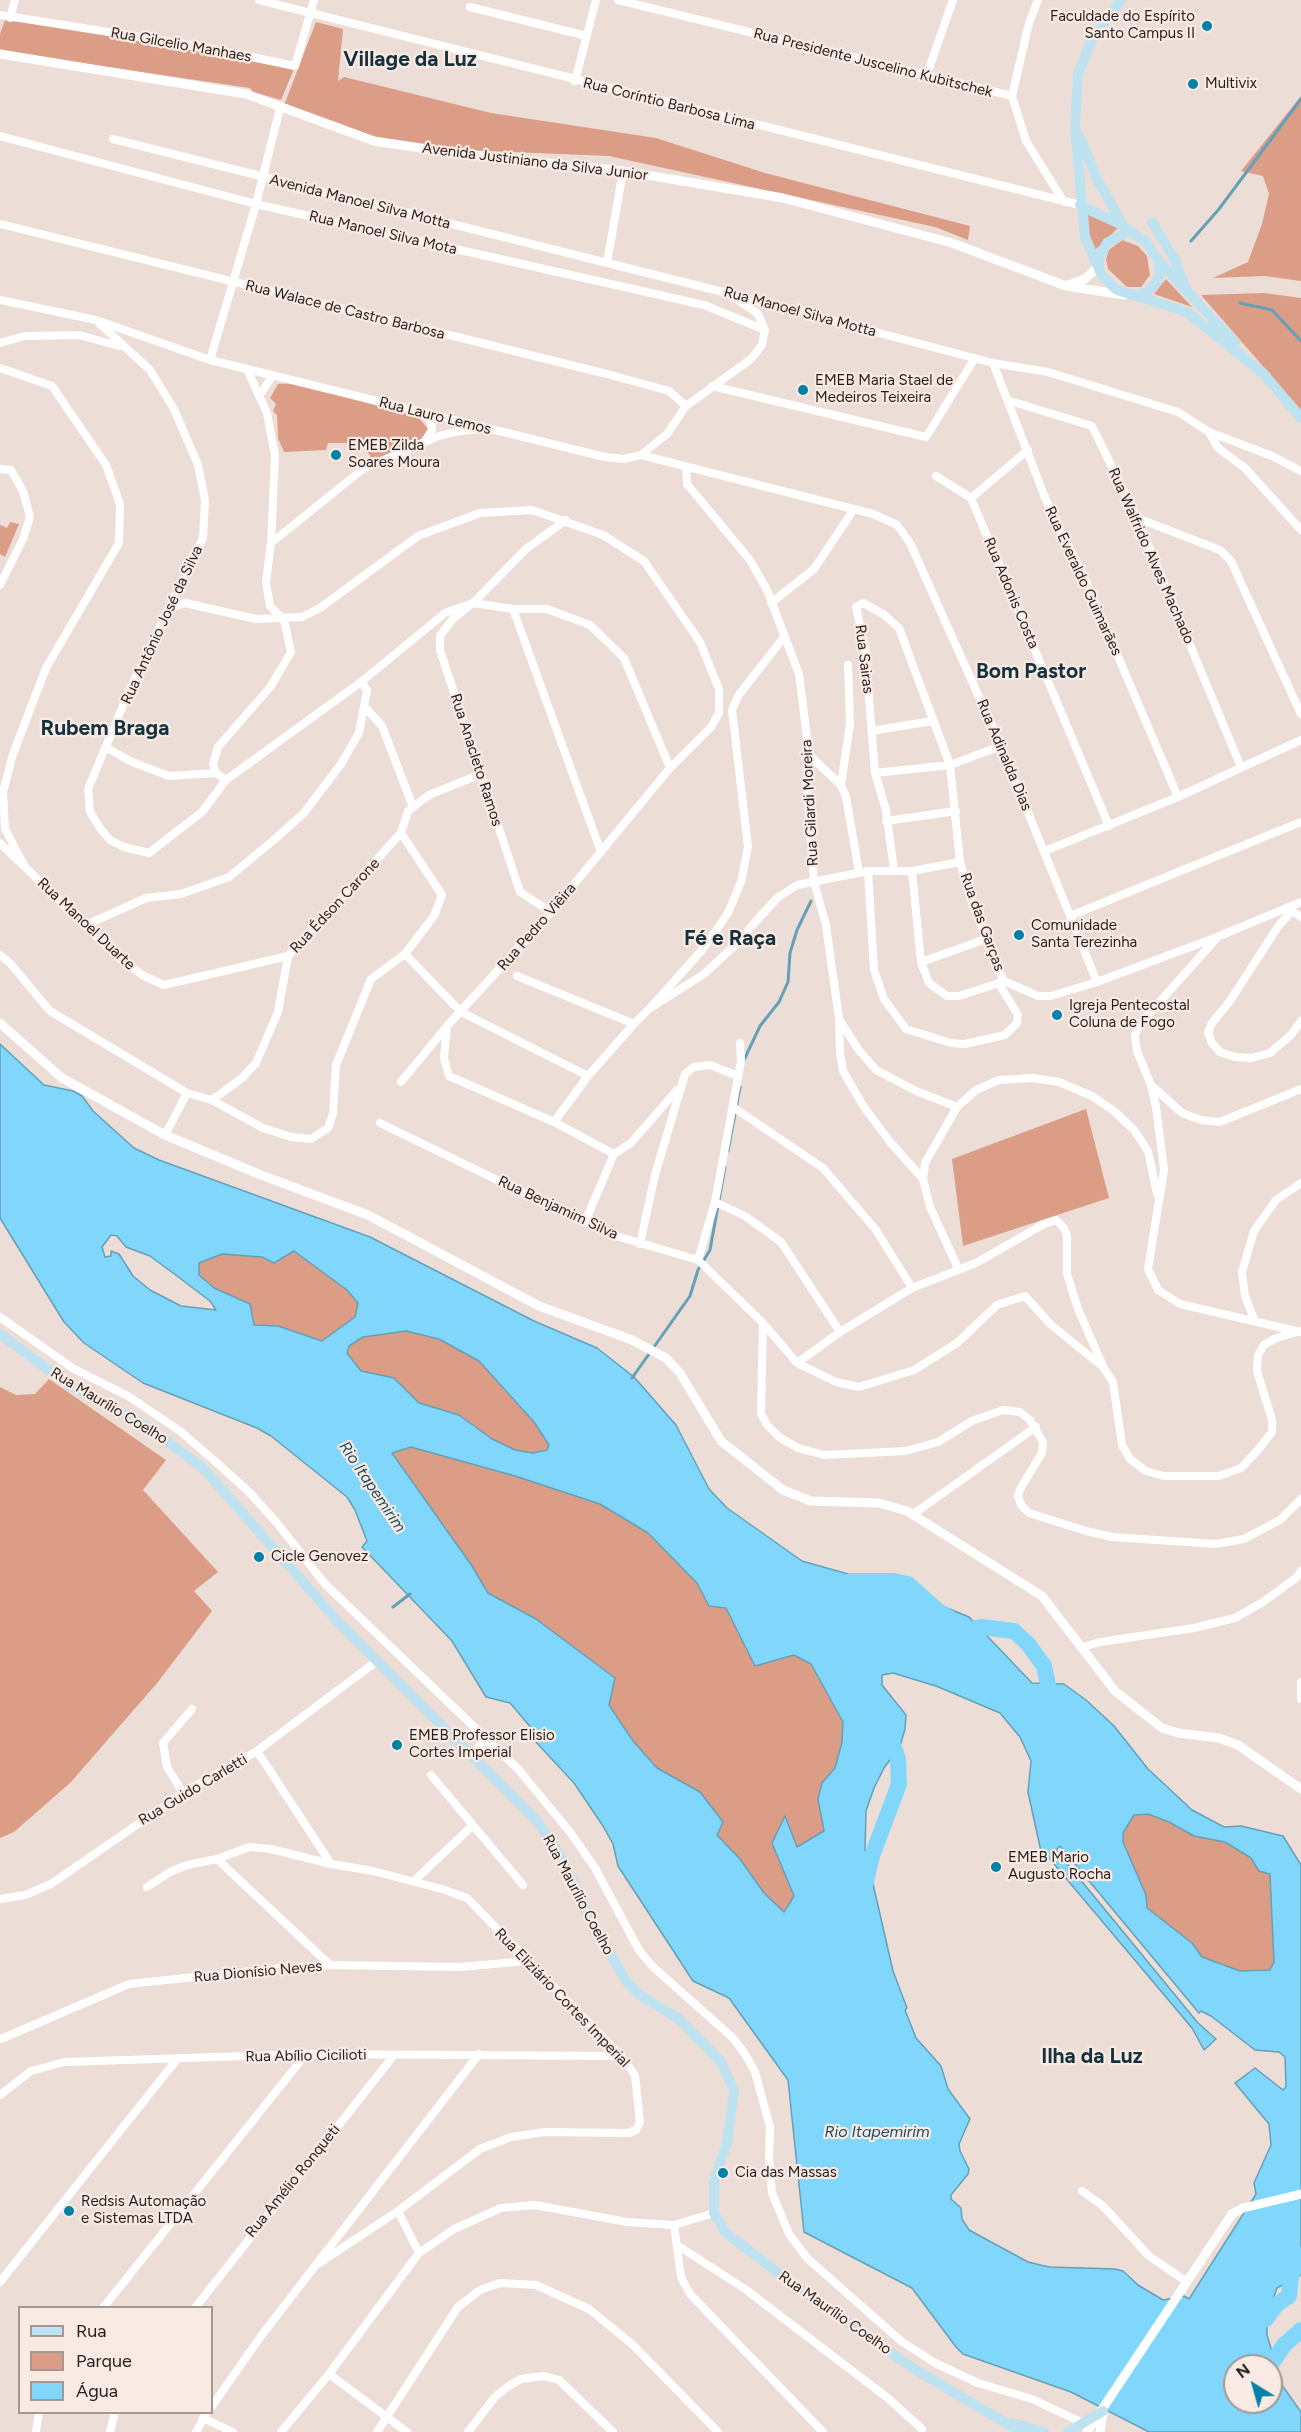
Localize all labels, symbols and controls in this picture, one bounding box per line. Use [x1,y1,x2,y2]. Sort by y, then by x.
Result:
place label: Faculdade do Espírito Santo Campus II [1050,8,1195,43]
marker: Faculdade do Espírito Santo Campus II [1200,19,1214,33]
street label: Rua Gilcelio Manhaes [109,24,253,66]
street label: Rua Presidente Juscelino Kubitschek [752,25,994,101]
district label: Village da Luz [343,47,477,73]
street label: Rua Coríntio Barbosa Lima [581,74,757,134]
place label: Multivix [1205,75,1257,93]
marker: Multivix [1186,77,1200,91]
street label: Avenida Justiniano da Silva Junior [421,139,649,185]
street label: Avenida Manoel Silva Motta [268,171,452,233]
street label: Rua Manoel Silva Mota [307,207,459,259]
street label: Rua Walace de Castro Barbosa [243,276,447,344]
street label: Rua Manoel Silva Motta [722,283,878,341]
place label: EMEB Maria Stael de Medeiros Teixeira [815,372,953,407]
marker: EMEB Maria Stael de Medeiros Teixeira [796,383,810,397]
street label: Rua Lauro Lemos [377,393,493,439]
place label: EMEB Zilda Soares Moura [348,437,440,472]
marker: EMEB Zilda Soares Moura [329,448,343,462]
street label: Rua Walfrido Alves Machado [1104,465,1198,647]
street label: Rua Everaldo Guimarães [1040,504,1126,658]
street label: Rua Adonis Costa [979,535,1043,651]
street label: Rua Antônio José da Silva [117,543,207,707]
street label: Rua Sairas [851,624,877,694]
district label: Bom Pastor [976,659,1086,685]
street label: Rua Anacleto Ramos [446,691,506,829]
street label: Rua Adinalda Dias [972,697,1036,813]
district label: Rubem Braga [41,716,169,742]
street label: Rua Gilardi Moreira [798,739,822,867]
street label: Rua Édson Carone [286,855,384,957]
street label: Rua das Garças [956,870,1008,974]
street label: Rua Manoel Duarte [33,874,139,974]
street label: Rua Pedro Viêira [494,879,580,975]
place label: Comunidade Santa Terezinha [1031,917,1137,952]
district label: Fé e Raça [684,926,776,952]
marker: Comunidade Santa Terezinha [1012,928,1026,942]
place label: Igreja Pentecostal Coluna de Fogo [1069,997,1190,1032]
marker: Igreja Pentecostal Coluna de Fogo [1050,1008,1064,1022]
street label: Rua Benjamim Silva [495,1172,621,1244]
street label: Rua Maurílio Coelho [47,1364,171,1448]
water label: Rio Itapemirim [335,1438,409,1536]
place label: Cicle Genovez [271,1548,368,1566]
marker: Cicle Genovez [252,1550,266,1564]
place label: EMEB Professor Elisio Cortes Imperial [409,1727,555,1762]
marker: EMEB Professor Elisio Cortes Imperial [390,1738,404,1752]
street label: Rua Guido Carletti [135,1751,251,1829]
street label: Rua Maurílio Coelho [539,1832,617,1958]
place label: EMEB Mario Augusto Rocha [1008,1849,1111,1884]
marker: EMEB Mario Augusto Rocha [989,1860,1003,1874]
street label: Rua Eliziário Cortes Imperial [491,1925,633,2071]
street label: Rua Dionísio Neves [193,1957,323,1987]
district label: Ilha da Luz [1041,2044,1143,2070]
street label: Rua Abílio Cicilioti [245,2046,367,2066]
street label: Rua Amélio Ronqueti [242,2121,344,2241]
water label: Rio Itapemirim [824,2122,930,2142]
place label: Cia das Massas [735,2164,837,2182]
marker: Cia das Massas [716,2166,730,2180]
place label: Redsis Automação e Sistemas LTDA [81,2193,206,2228]
marker: Redsis Automação e Sistemas LTDA [62,2204,76,2218]
street label: Rua Maurílio Coelho [775,2267,895,2359]
legend [18,2306,213,2414]
text: Rua [76,2320,107,2342]
text: Parque [76,2350,132,2372]
north arrow [1223,2354,1283,2414]
text: N [1232,2360,1254,2382]
text: Água [76,2380,118,2402]

